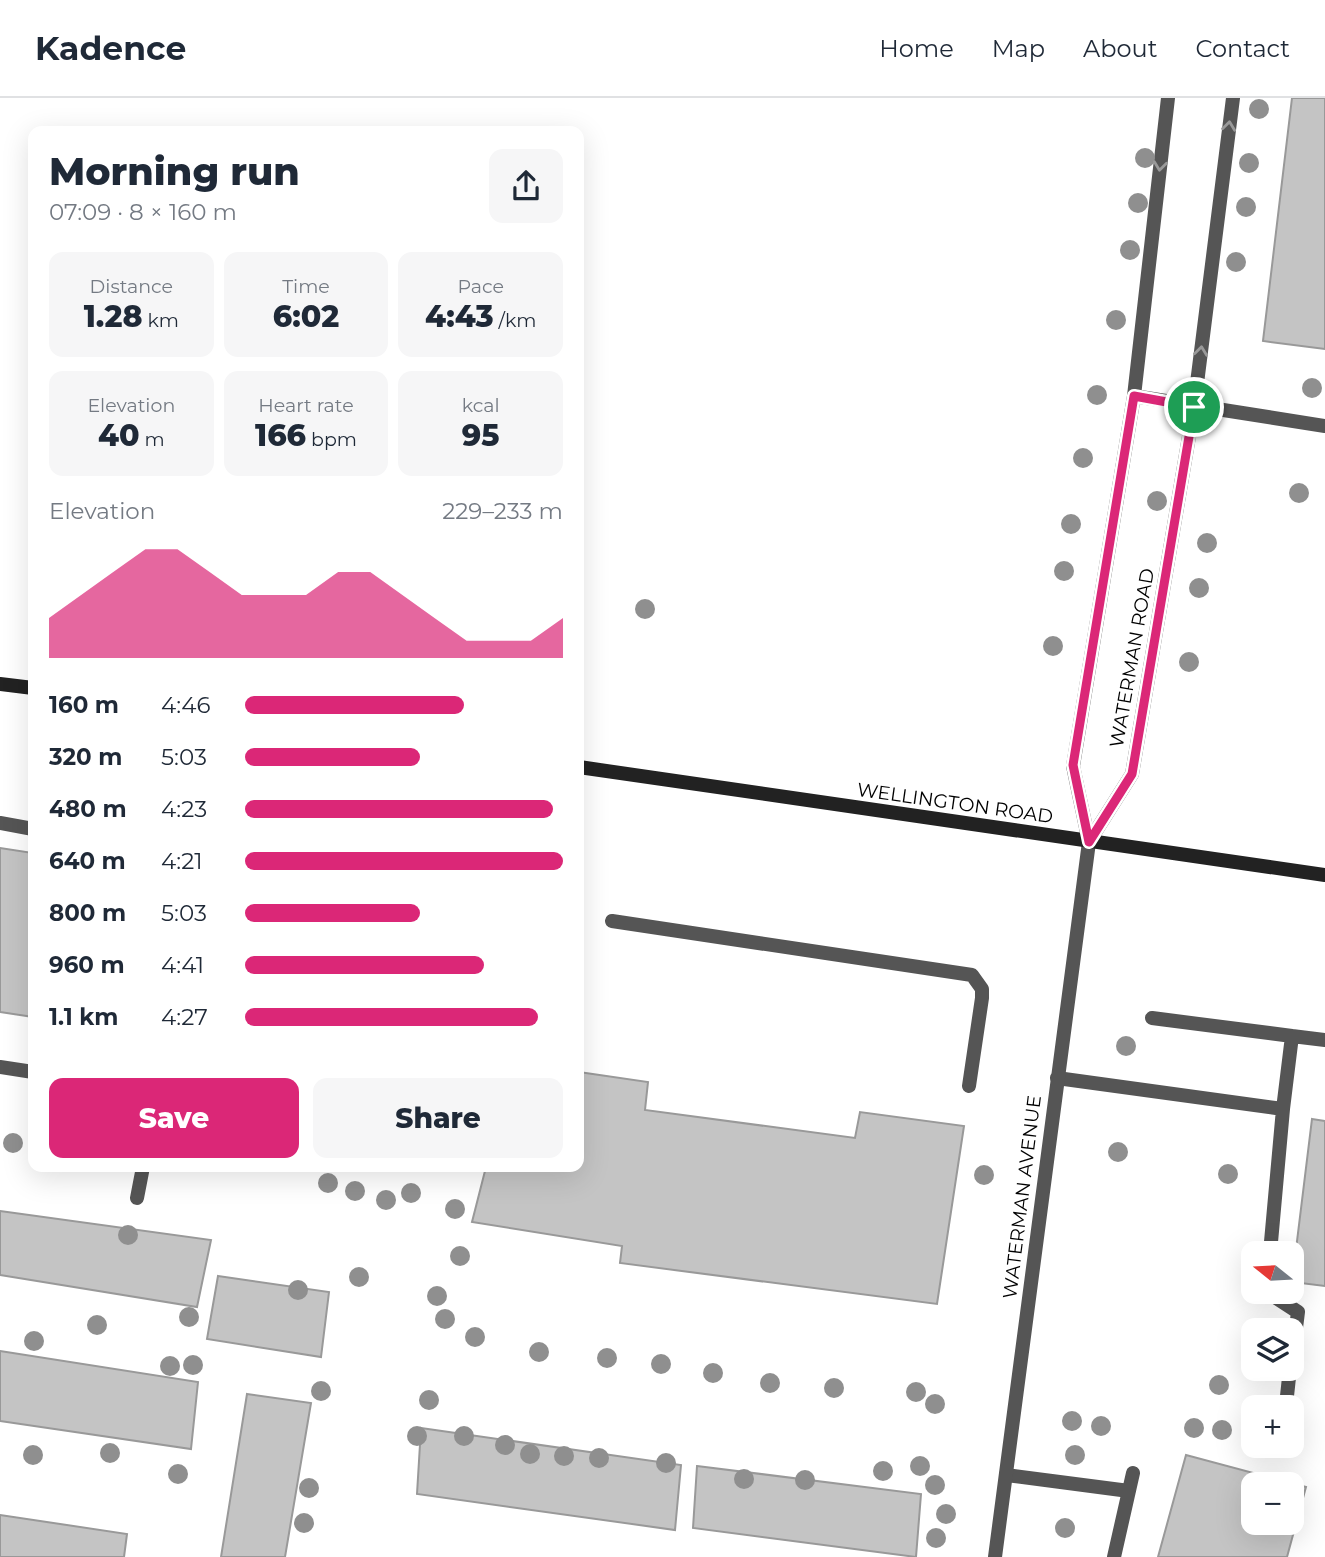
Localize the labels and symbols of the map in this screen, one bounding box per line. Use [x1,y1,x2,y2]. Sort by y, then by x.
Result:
one-way arrow [1222,120,1237,131]
one-way arrow [1153,160,1168,172]
one-way arrow [1193,346,1208,357]
pin [1164,377,1224,437]
street label: WATERMAN ROAD [1105,567,1159,749]
street label: WELLINGTON ROAD [856,778,1054,828]
street label: WATERMAN AVENUE [998,1094,1046,1300]
north arrow [1241,1241,1304,1304]

